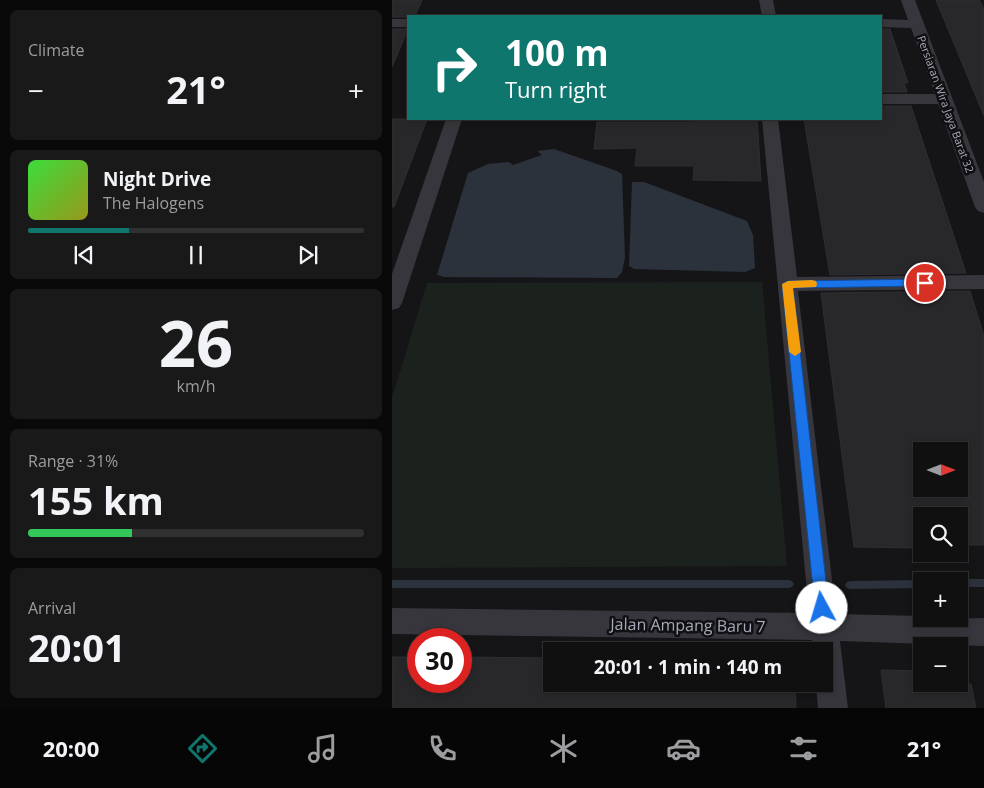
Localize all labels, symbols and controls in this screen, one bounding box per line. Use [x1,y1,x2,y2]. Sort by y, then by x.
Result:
text: 100 m [505,29,609,76]
street label: Persiaran Wira Jaya Barat 32 [914,33,978,175]
icon: right [422,35,487,100]
text: Climate [28,39,85,61]
text: 21° [166,63,226,115]
text: − [28,71,44,109]
text: + [348,71,364,109]
text: Turn right [505,74,607,104]
text: Night Drive [103,166,211,192]
text: The Halogens [103,192,204,214]
icon: previous [70,241,98,269]
icon: pause [182,241,210,269]
icon: next [294,241,322,269]
pin [904,262,946,304]
icon: arrive [911,269,939,297]
text: 26 [159,298,233,386]
text: km/h [177,375,215,397]
north arrow [913,442,968,498]
map controls [913,442,968,692]
text: Range · 31% [28,450,118,472]
text: 155 km [28,474,164,526]
button: search [913,507,968,562]
button: + [913,572,968,627]
position arrow [795,581,847,633]
text: Arrival [28,597,76,619]
street label: Jalan Ampang Baru 7 [608,613,766,637]
text: 20:01 [28,621,126,673]
speed limit sign: 30 [407,628,472,693]
button: − [913,637,968,692]
text: 20:01 · 1 min · 140 m [594,654,782,680]
icon: directions [185,731,220,766]
icon: music [305,731,340,766]
icon: phone [425,731,460,766]
icon: climate [546,731,581,766]
icon: car [666,731,701,766]
icon: filters [786,731,821,766]
text: 20:00 [43,733,99,763]
text: 21° [907,733,941,763]

